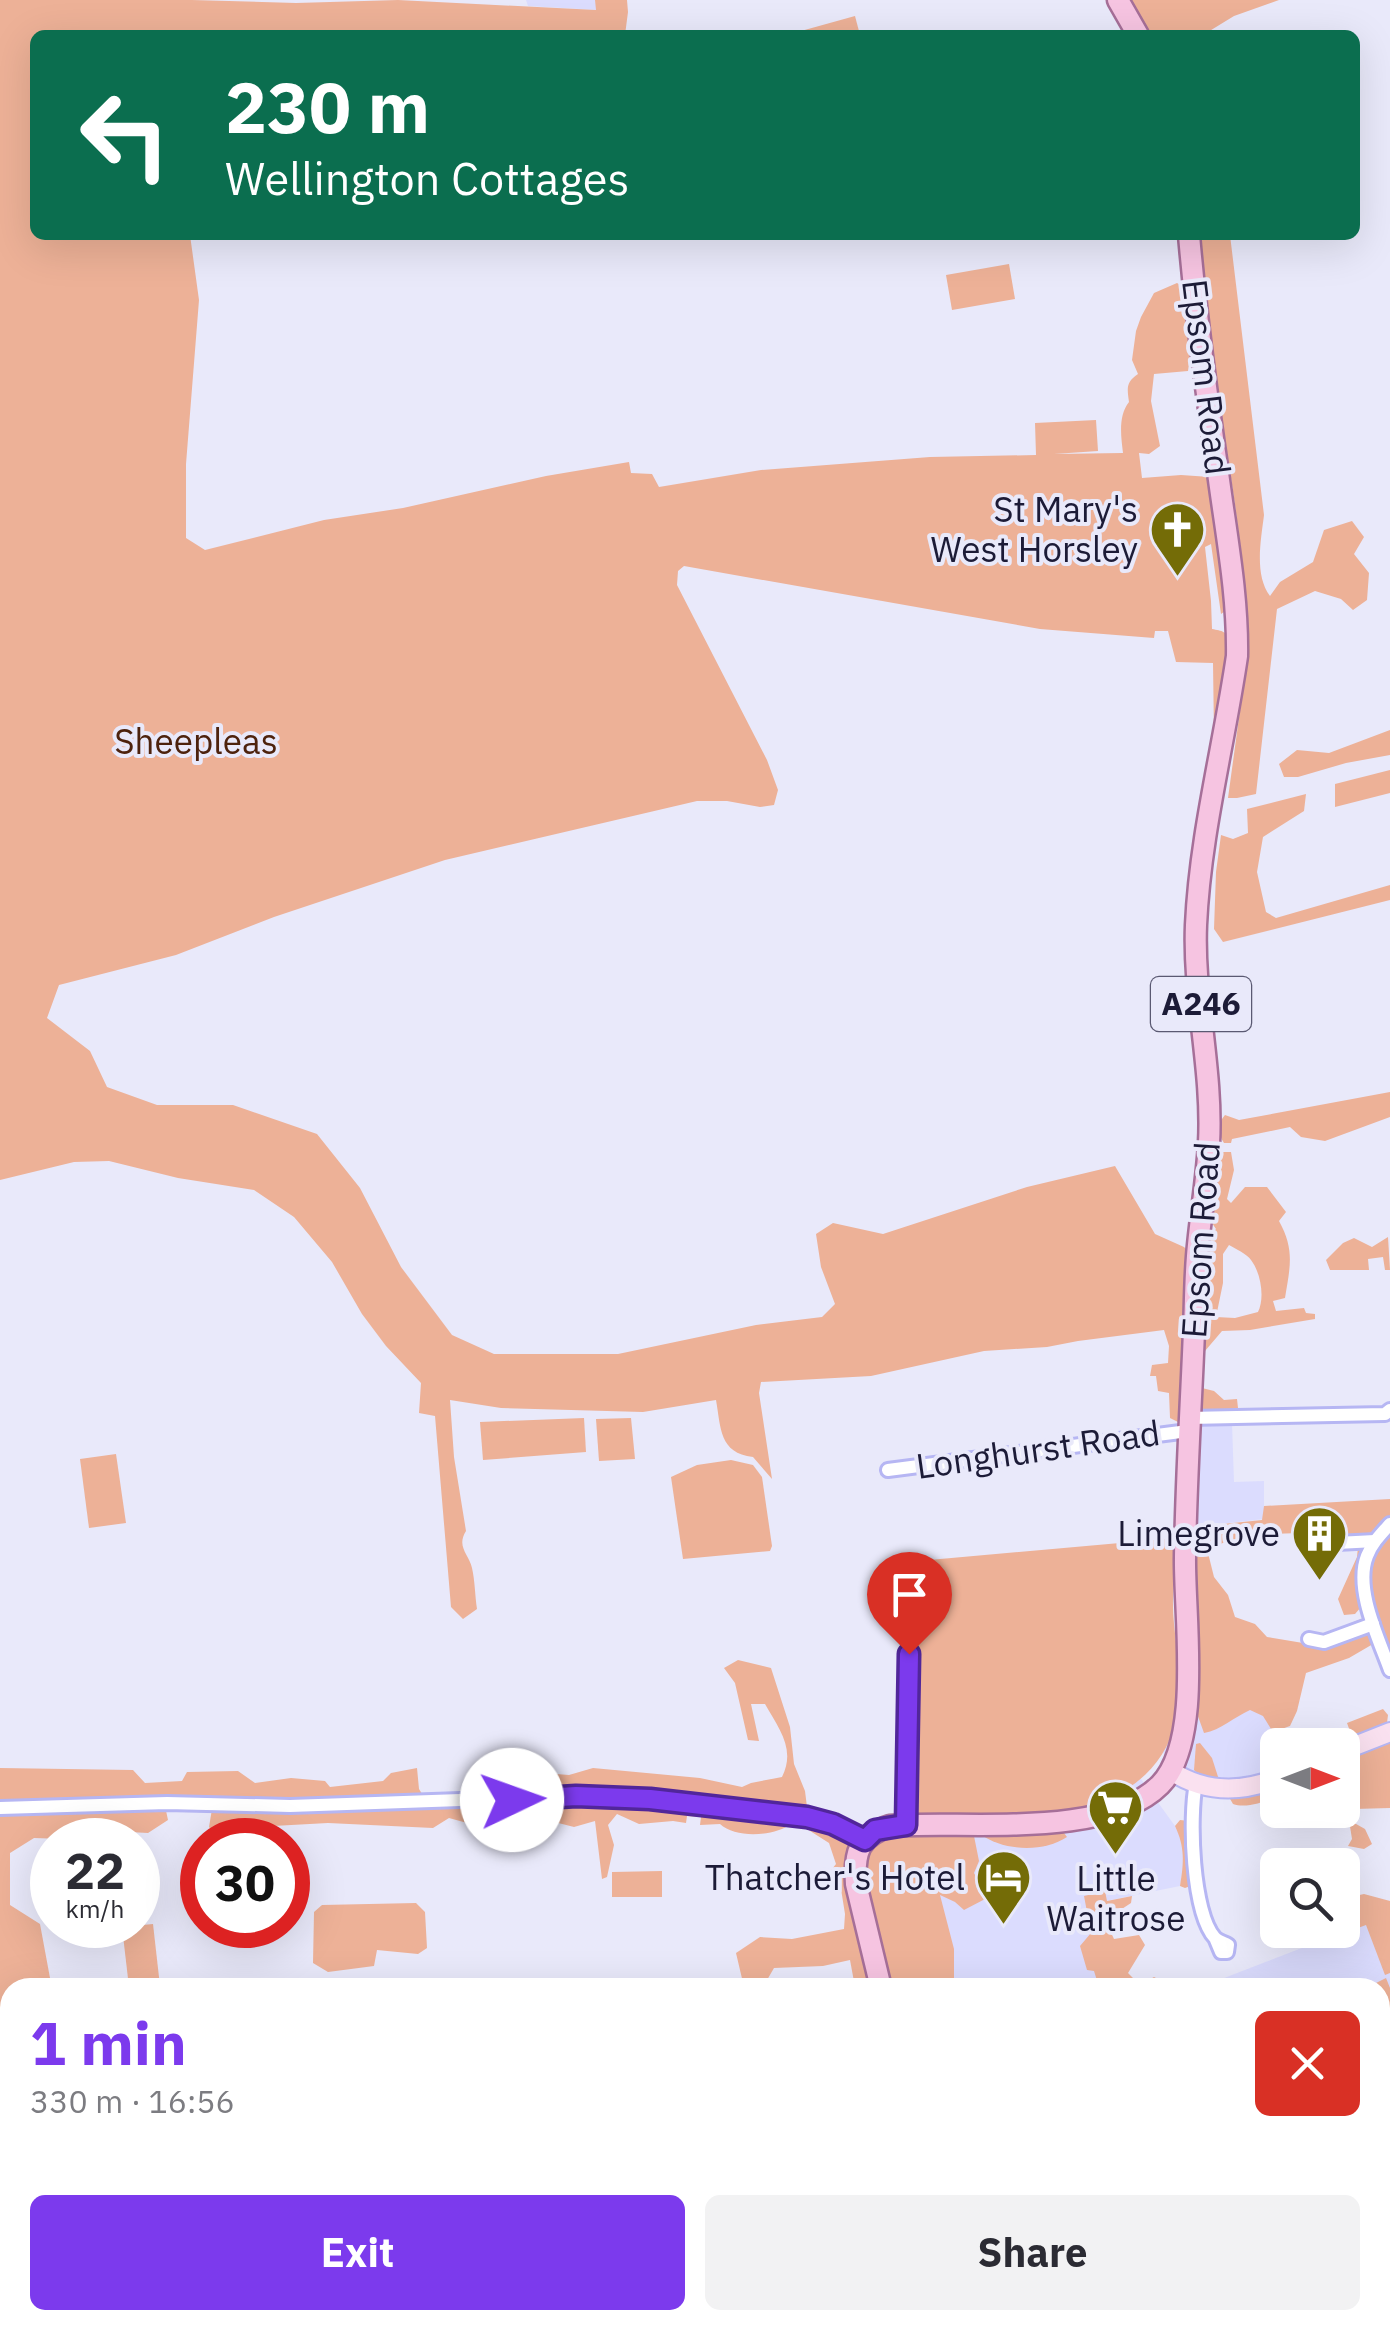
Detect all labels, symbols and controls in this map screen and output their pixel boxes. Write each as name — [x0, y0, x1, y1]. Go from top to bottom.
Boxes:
text: 230 m — [225, 61, 430, 152]
icon: left — [60, 70, 190, 200]
text: Wellington Cottages — [225, 149, 629, 207]
street label: Epsom Road — [1172, 276, 1242, 477]
place label: St Mary's West Horsley — [931, 486, 1138, 572]
church icon: St Mary's West Horsley — [1147, 500, 1207, 579]
park label: Sheepleas — [114, 718, 278, 764]
road number: A246 — [1151, 977, 1251, 1031]
street label: Epsom Road — [1170, 1140, 1230, 1340]
street label: Longhurst Road — [913, 1409, 1163, 1489]
building icon: Limegrove — [1289, 1504, 1349, 1583]
place label: Limegrove — [1117, 1510, 1280, 1556]
pin — [867, 1552, 952, 1655]
icon: arrive — [882, 1567, 937, 1622]
north arrow — [1260, 1728, 1360, 1828]
map controls — [1260, 1728, 1360, 1948]
position arrow — [460, 1748, 564, 1852]
supermarket icon: Little Waitrose — [1086, 1778, 1146, 1857]
speed limit sign: 30 — [180, 1818, 310, 1948]
text: 22 — [65, 1838, 125, 1903]
hotel icon: Thatcher's Hotel — [974, 1848, 1034, 1927]
button: search — [1260, 1848, 1360, 1948]
place label: Thatcher's Hotel — [705, 1854, 965, 1900]
place label: Little Waitrose — [1046, 1855, 1186, 1941]
text: km/h — [66, 1892, 124, 1925]
text: 1 min — [30, 2003, 187, 2082]
button: close — [1255, 2011, 1360, 2116]
text: 330 m · 16:56 — [30, 2080, 235, 2122]
button: Exit — [30, 2195, 685, 2310]
button: Share — [705, 2195, 1360, 2310]

